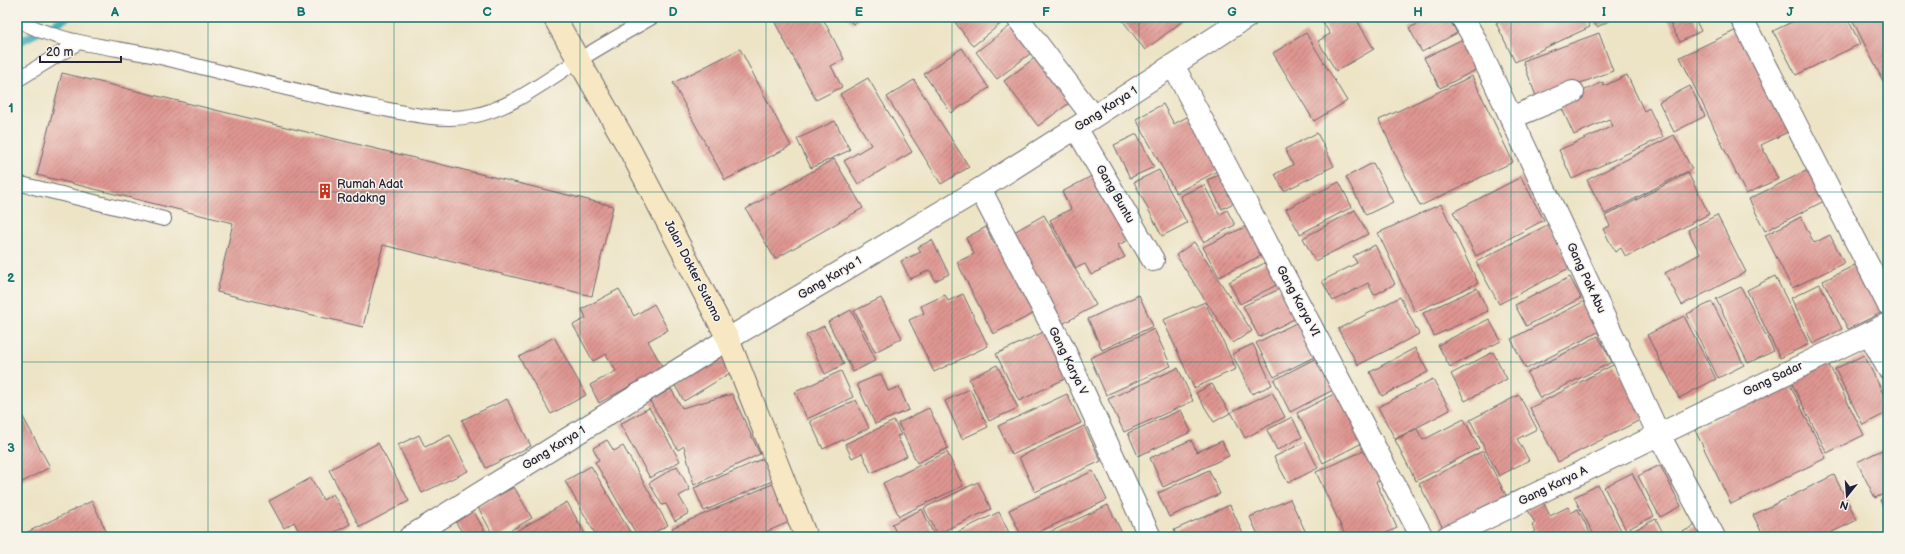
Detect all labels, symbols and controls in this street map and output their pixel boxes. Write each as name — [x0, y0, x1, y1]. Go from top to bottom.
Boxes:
text: A — [110, 4, 119, 20]
text: B — [296, 4, 306, 20]
text: C — [482, 4, 492, 20]
text: D — [668, 4, 678, 20]
text: E — [855, 4, 864, 20]
text: F — [1042, 4, 1050, 20]
text: G — [1227, 4, 1237, 20]
text: H — [1413, 4, 1423, 20]
text: I — [1602, 4, 1606, 20]
text: J — [1786, 4, 1794, 20]
scale bar — [40, 38, 121, 64]
text: 20 m — [46, 45, 73, 60]
street label: Gang Karya 1 — [1072, 83, 1140, 135]
text: 1 — [8, 100, 14, 116]
street label: Gang Buntu — [1092, 162, 1138, 226]
place label: Rumah Adat Radakng — [337, 177, 404, 206]
building icon: Rumah Adat Radakng — [316, 182, 334, 200]
street label: Jalan Dokter Sutomo — [661, 217, 725, 325]
street label: Gang Pak Abu — [1563, 240, 1609, 316]
street label: Gang Karya 1 — [795, 253, 865, 303]
street label: Gang Karya VI — [1273, 263, 1323, 339]
text: 2 — [7, 270, 15, 286]
street label: Gang Karya V — [1045, 324, 1091, 398]
street label: Gang Sadar — [1741, 358, 1806, 400]
street label: Gang Karya 1 — [520, 423, 588, 473]
text: 3 — [7, 440, 15, 456]
street label: Gang Karya A — [1516, 463, 1590, 509]
north arrow — [1827, 476, 1867, 516]
text: N — [1838, 498, 1850, 513]

